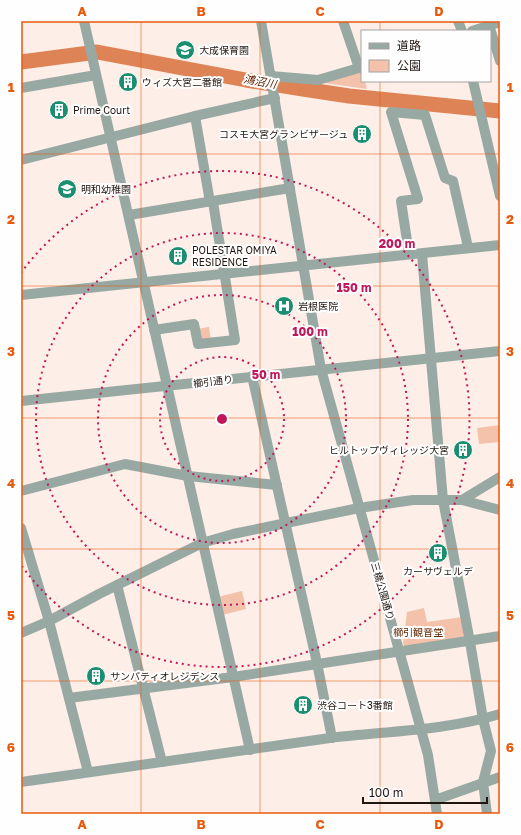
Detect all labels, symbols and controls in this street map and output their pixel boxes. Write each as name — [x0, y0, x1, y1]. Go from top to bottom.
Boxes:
text: A — [77, 3, 87, 19]
text: B — [196, 3, 206, 19]
text: C — [315, 3, 325, 19]
text: D — [434, 3, 444, 19]
legend — [361, 30, 491, 82]
text: 道路 — [397, 38, 421, 53]
school or university icon: 大成保育園 — [174, 39, 196, 61]
place label: 大成保育園 — [199, 44, 249, 56]
text: 公園 — [397, 58, 421, 73]
building icon: ウィズ大宮二番館 — [117, 71, 139, 93]
water label: 鴻沼川 — [243, 72, 278, 90]
place label: ウィズ大宮二番館 — [142, 76, 222, 88]
text: 1 — [8, 79, 15, 95]
text: 1 — [507, 79, 514, 95]
building icon: Prime Court — [48, 99, 70, 121]
place label: Prime Court — [73, 104, 130, 116]
building icon: コスモ大宮グランビザージュ — [351, 123, 373, 145]
place label: コスモ大宮グランビザージュ — [219, 128, 348, 140]
school or university icon: 明和幼稚園 — [56, 178, 78, 200]
place label: 明和幼稚園 — [81, 183, 131, 195]
text: 2 — [7, 211, 15, 227]
text: 2 — [506, 211, 514, 227]
text: 200 m — [379, 236, 415, 251]
place label: POLESTAR OMIYA RESIDENCE — [192, 244, 277, 268]
building icon: POLESTAR OMIYA RESIDENCE — [167, 245, 189, 267]
text: 150 m — [337, 280, 371, 295]
hospital icon: 岩根医院 — [273, 295, 295, 317]
place label: 岩根医院 — [298, 300, 338, 312]
text: 100 m — [292, 324, 328, 339]
text: 3 — [7, 343, 15, 359]
text: 3 — [506, 343, 514, 359]
text: 50 m — [252, 367, 280, 382]
street label: 櫛引通り — [192, 373, 234, 389]
centre of rings — [215, 412, 229, 426]
building icon: ヒルトップヴィレッジ大宮 — [452, 439, 474, 461]
place label: ヒルトップヴィレッジ大宮 — [329, 444, 449, 456]
text: 4 — [7, 475, 15, 491]
text: 4 — [506, 475, 514, 491]
building icon: カーサヴェルデ — [427, 542, 449, 564]
street label: 三橋公園通り — [369, 561, 397, 621]
place label: カーサヴェルデ — [403, 565, 473, 577]
text: 5 — [7, 607, 15, 623]
text: 5 — [506, 607, 514, 623]
park label: 櫛引観音堂 — [393, 626, 443, 638]
building icon: サンパティオレジデンス — [85, 665, 107, 687]
place label: サンパティオレジデンス — [110, 670, 219, 682]
building icon: 渋谷コート3番館 — [292, 694, 314, 716]
place label: 渋谷コート3番館 — [317, 699, 393, 711]
text: 6 — [7, 739, 15, 755]
text: 6 — [506, 739, 514, 755]
scale bar — [363, 779, 487, 805]
text: 100 m — [369, 785, 403, 800]
text: A — [77, 816, 87, 832]
text: B — [196, 816, 206, 832]
text: C — [315, 816, 325, 832]
text: D — [434, 816, 444, 832]

